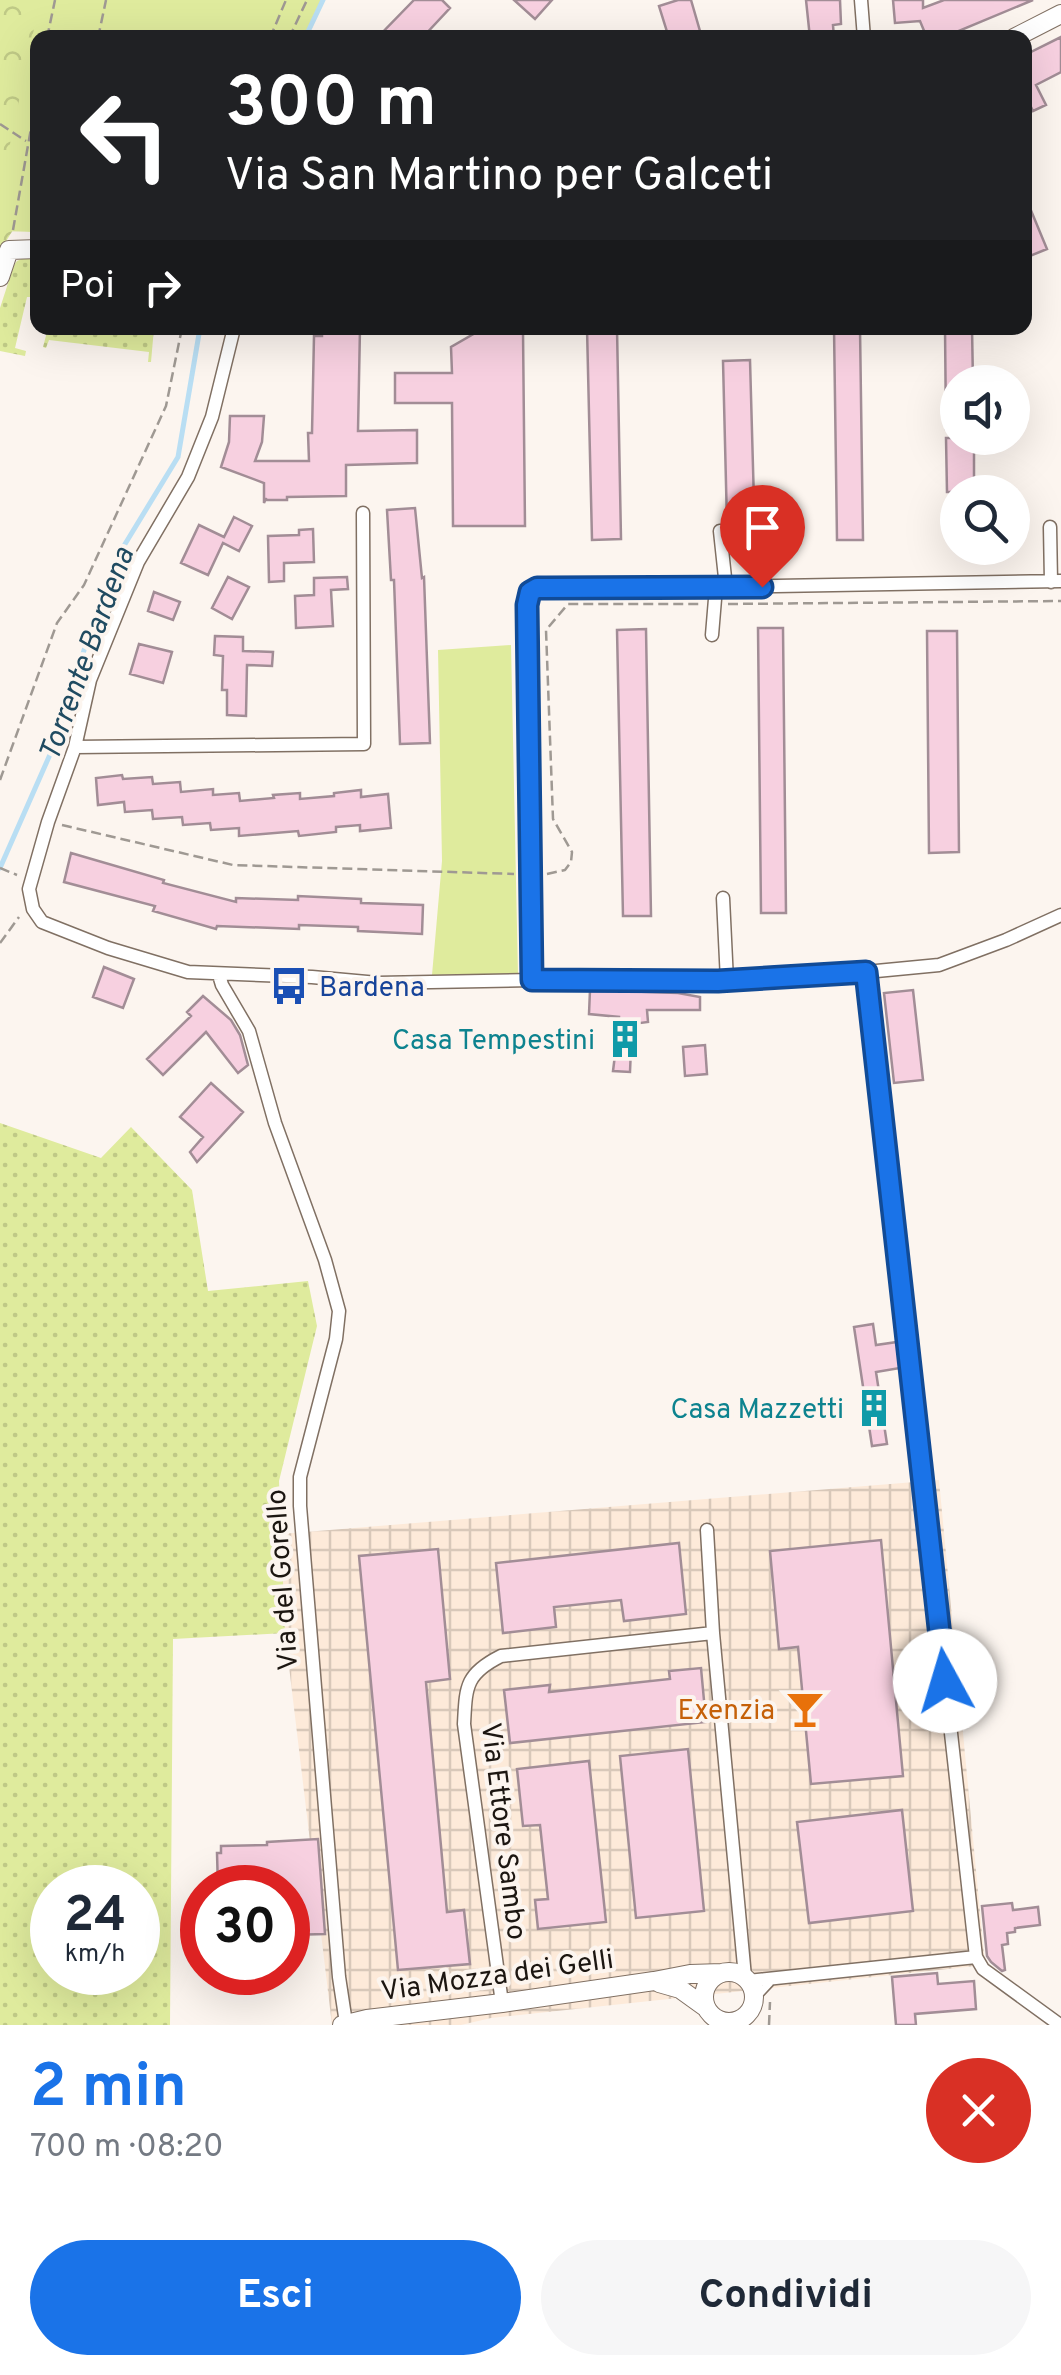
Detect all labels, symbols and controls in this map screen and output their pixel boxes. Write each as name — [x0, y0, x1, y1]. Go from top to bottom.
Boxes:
text: 300 m — [225, 62, 437, 151]
icon: left — [60, 70, 190, 200]
text: Via San Martino per Galceti — [225, 149, 773, 206]
icon: right — [135, 260, 190, 315]
text: Poi — [60, 263, 115, 312]
map controls — [940, 365, 1030, 565]
button: sound — [940, 365, 1030, 455]
button: search — [940, 475, 1030, 565]
pin — [720, 485, 805, 588]
icon: arrive — [735, 500, 790, 555]
water label: Torrente Bardena — [33, 542, 144, 767]
bus stop icon: Bardena — [268, 965, 310, 1007]
place label: Bardena — [319, 971, 425, 1007]
building icon: Casa Tempestini — [604, 1018, 646, 1060]
place label: Casa Tempestini — [392, 1024, 595, 1060]
building icon: Casa Mazzetti — [853, 1387, 895, 1429]
place label: Casa Mazzetti — [671, 1393, 844, 1429]
street label: Via del Gorello — [260, 1488, 308, 1672]
position arrow — [893, 1629, 997, 1733]
bar icon: Exenzia — [784, 1688, 826, 1730]
place label: Exenzia — [678, 1694, 775, 1730]
street label: Via Ettore Sambo — [471, 1721, 533, 1942]
speed limit sign: 30 — [180, 1865, 310, 1995]
text: 24 — [64, 1886, 126, 1949]
text: km/h — [65, 1939, 125, 1971]
street label: Via Mozza dei Gelli — [379, 1943, 616, 2011]
text: 2 min — [30, 2052, 187, 2128]
button: close — [926, 2058, 1031, 2163]
text: 700 m · 08:20 — [30, 2128, 224, 2168]
button: Esci — [30, 2240, 521, 2355]
button: Condividi — [541, 2240, 1031, 2355]

